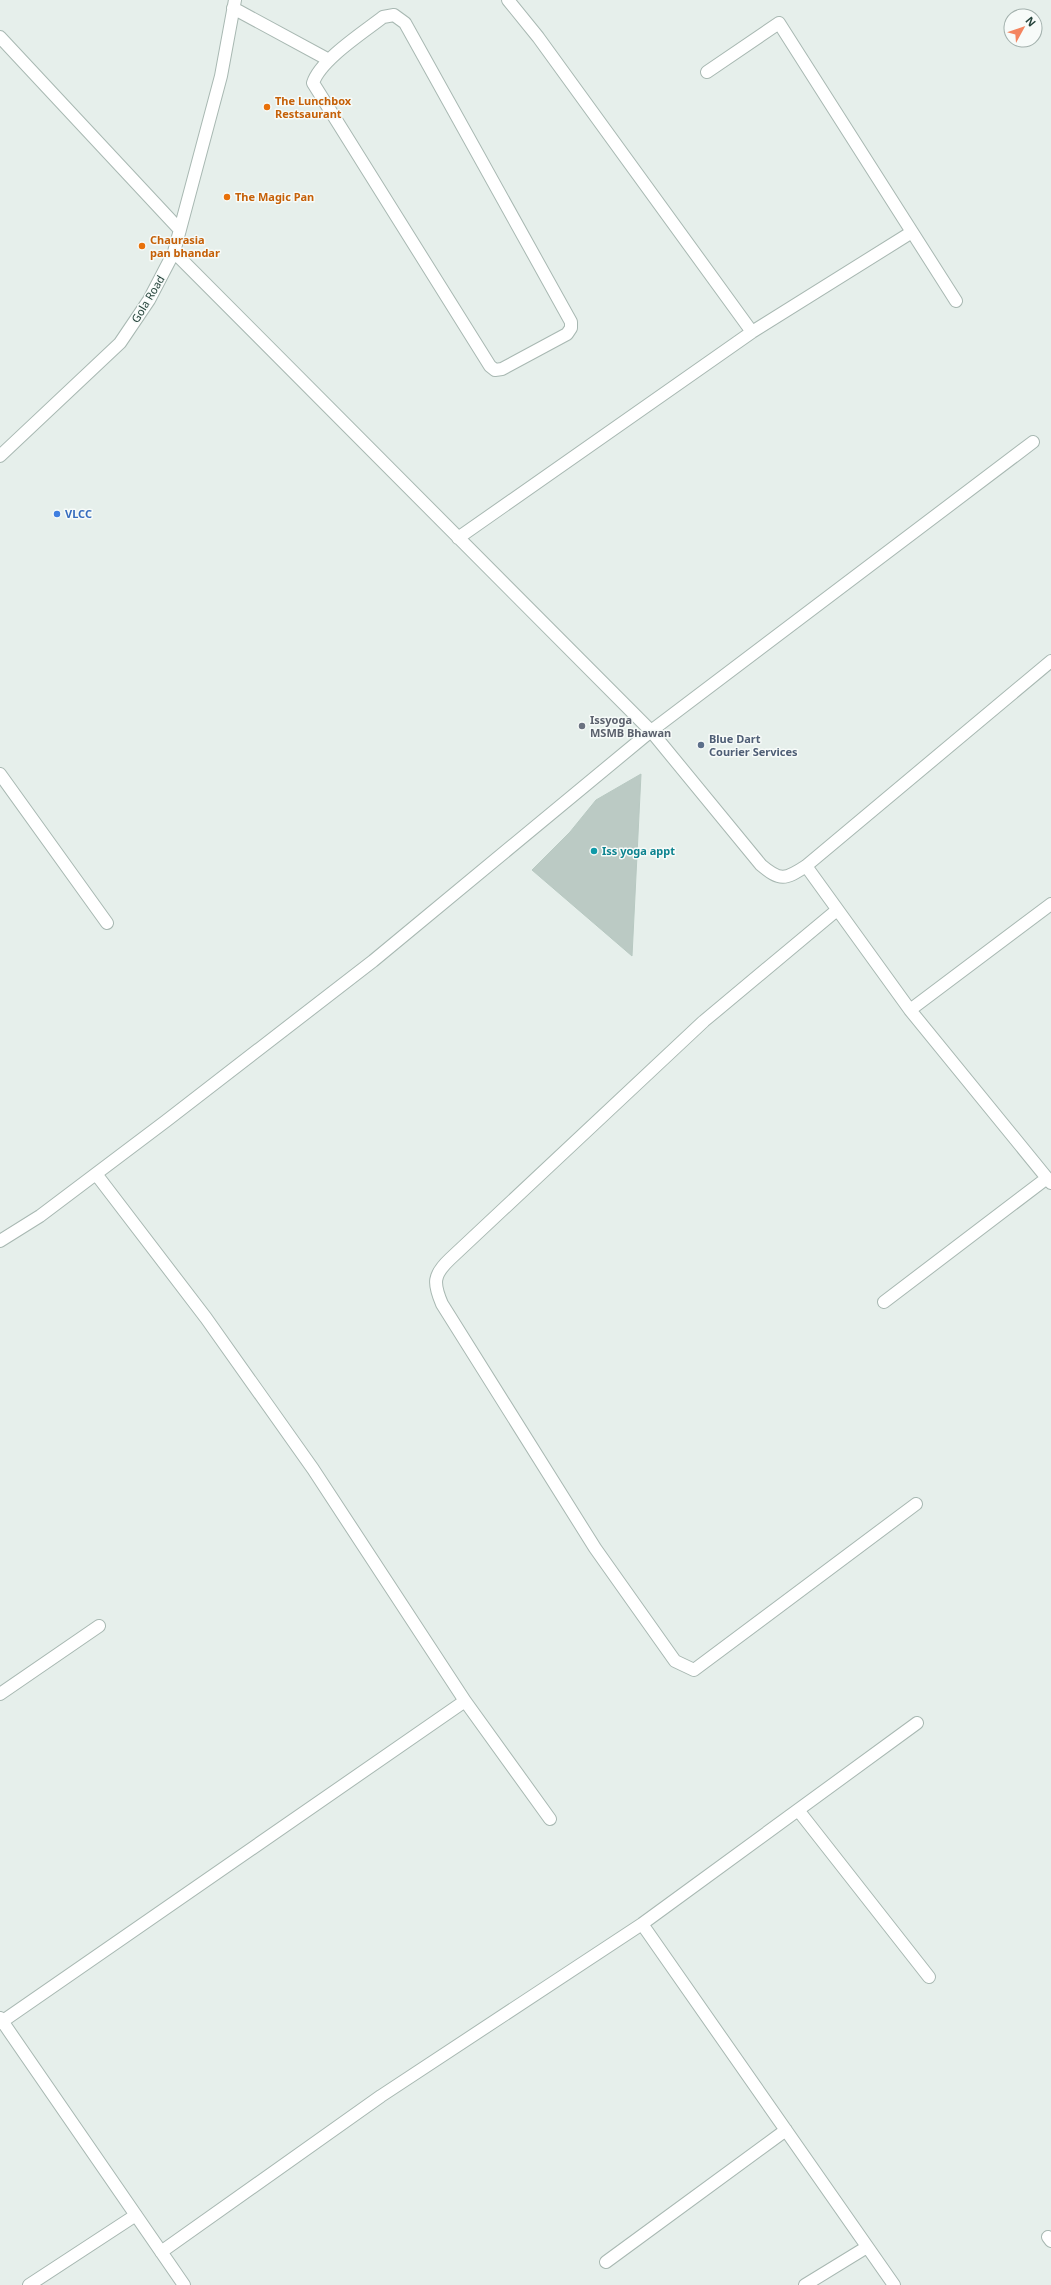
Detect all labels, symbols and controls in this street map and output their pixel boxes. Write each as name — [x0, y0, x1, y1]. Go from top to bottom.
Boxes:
north arrow — [1003, 8, 1043, 48]
text: N — [1022, 13, 1040, 30]
place label: The Lunchbox Restsaurant — [275, 93, 352, 121]
marker: The Lunchbox Restsaurant — [262, 102, 272, 112]
place label: The Magic Pan — [235, 189, 314, 204]
marker: The Magic Pan — [222, 192, 232, 202]
place label: Chaurasia pan bhandar — [150, 232, 220, 260]
marker: Chaurasia pan bhandar — [137, 241, 147, 251]
street label: Gola Road — [128, 272, 168, 325]
place label: VLCC — [65, 506, 92, 521]
marker: VLCC — [52, 509, 62, 519]
place label: Issyoga MSMB Bhawan — [590, 712, 671, 740]
marker: Issyoga MSMB Bhawan — [577, 721, 587, 731]
place label: Blue Dart Courier Services — [709, 731, 798, 759]
marker: Blue Dart Courier Services — [696, 740, 706, 750]
place label: Iss yoga appt — [602, 843, 675, 858]
marker: Iss yoga appt — [589, 846, 599, 856]

